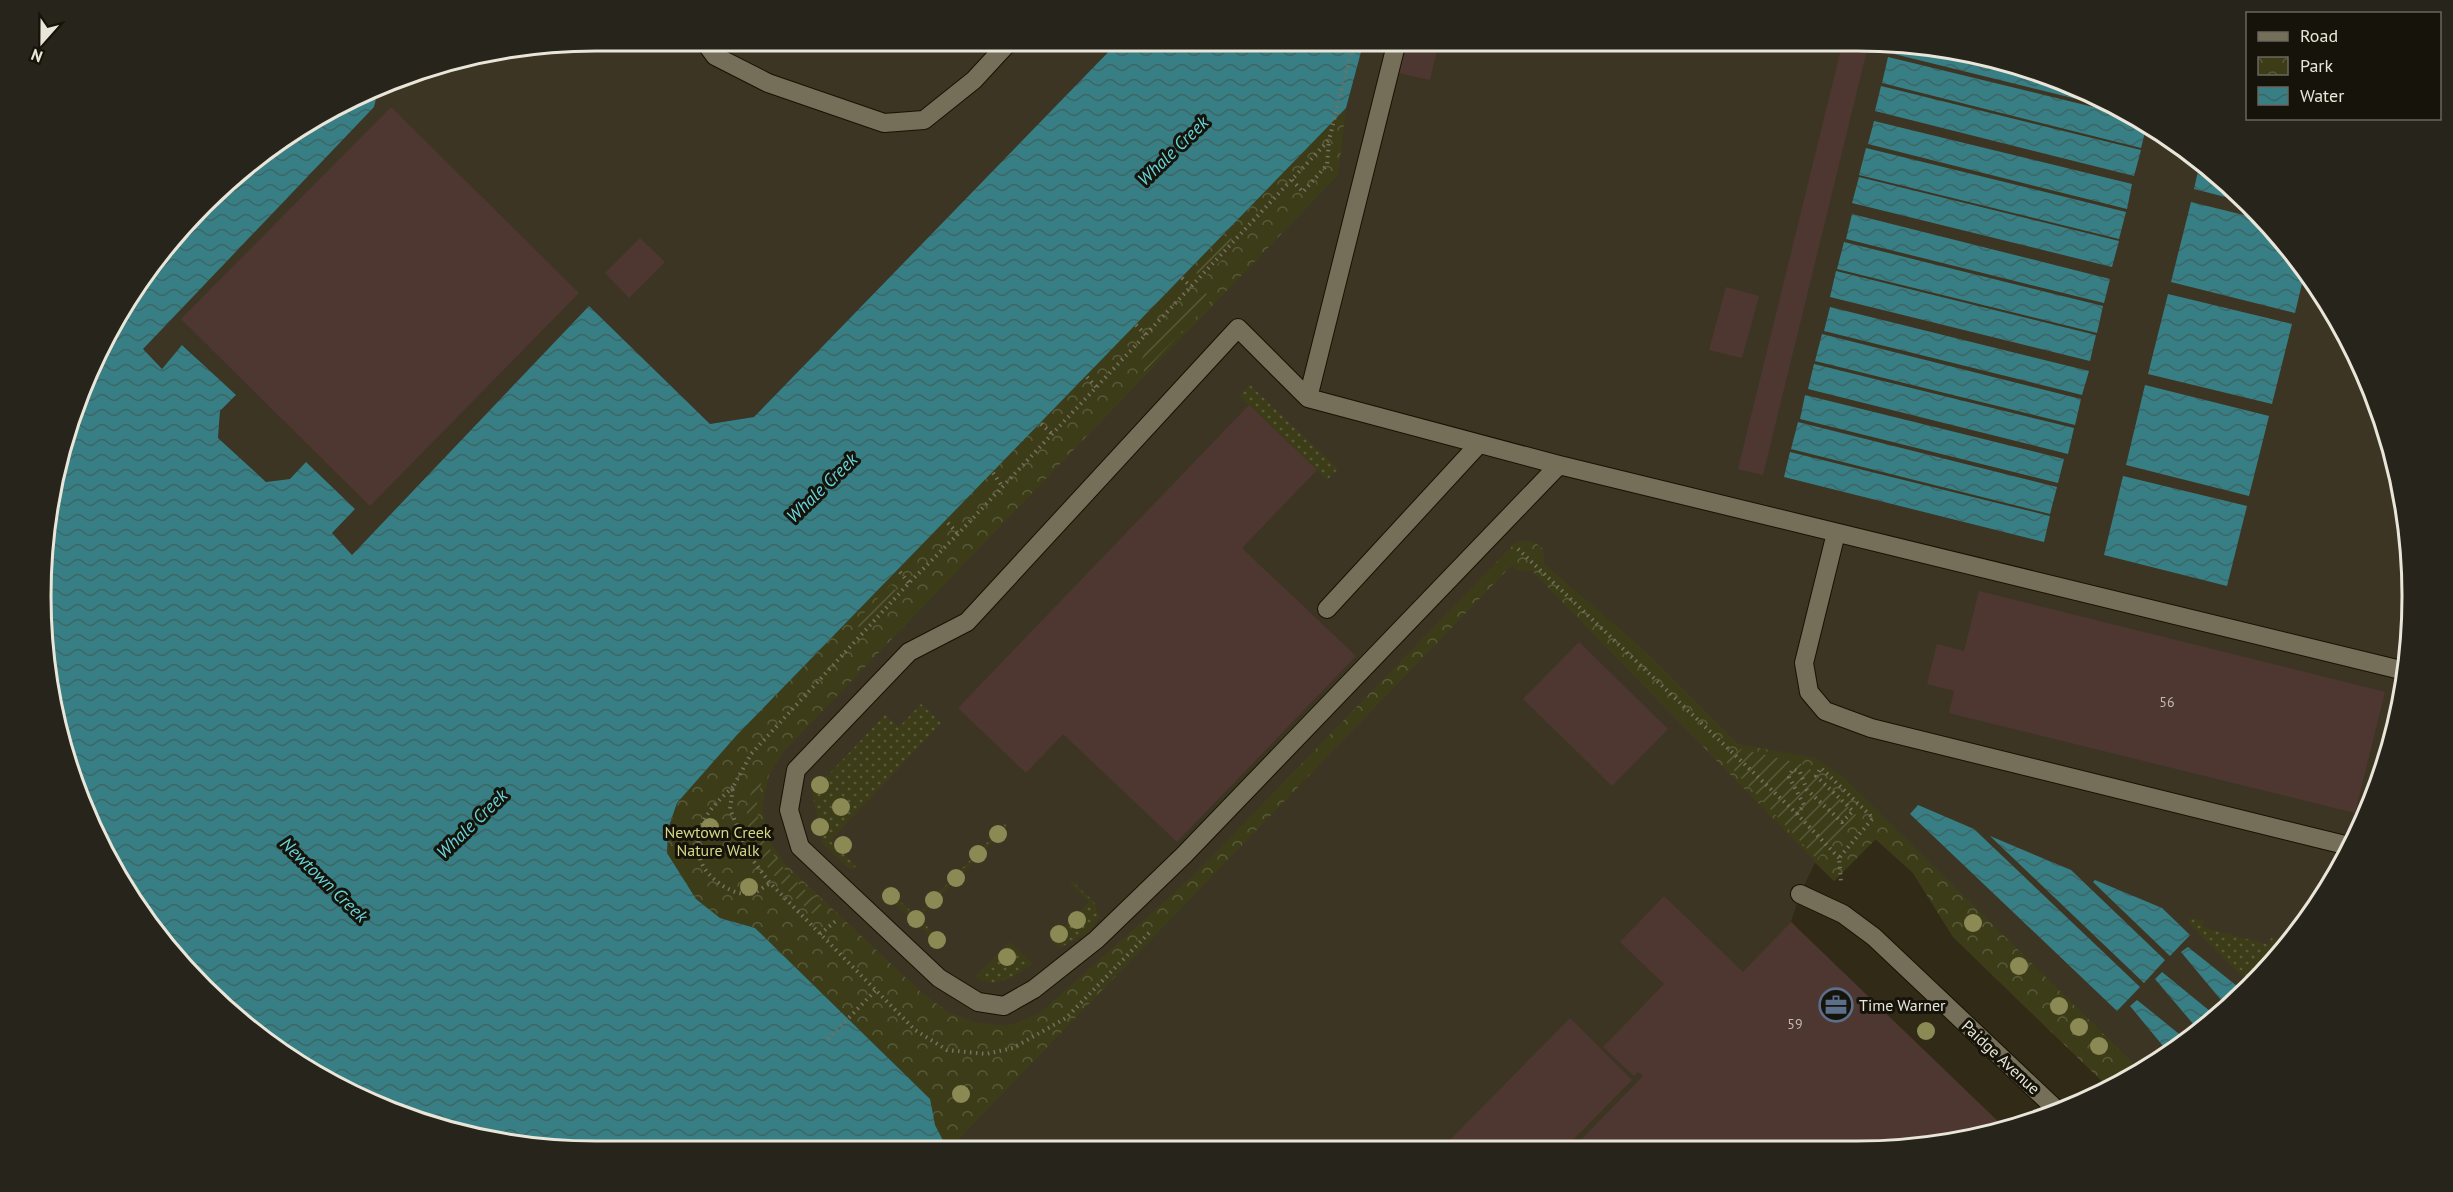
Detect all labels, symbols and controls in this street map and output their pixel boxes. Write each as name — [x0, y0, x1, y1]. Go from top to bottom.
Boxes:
north arrow — [12, 12, 72, 72]
legend — [2246, 12, 2441, 120]
text: Road — [2300, 24, 2338, 47]
text: N — [28, 45, 45, 67]
text: Park — [2300, 54, 2333, 77]
text: Water — [2300, 84, 2344, 107]
water label: Whale Creek — [1132, 110, 1214, 190]
water label: Whale Creek — [781, 447, 863, 527]
house number: 56 — [2159, 693, 2175, 711]
water label: Whale Creek — [431, 783, 513, 863]
park label: Newtown Creek Nature Walk — [665, 822, 772, 860]
water label: Newtown Creek — [276, 832, 374, 928]
office icon: Time Warner — [1818, 987, 1854, 1023]
place label: Time Warner — [1859, 995, 1946, 1015]
house number: 59 — [1787, 1015, 1803, 1033]
street label: Paidge Avenue — [1958, 1016, 2044, 1098]

